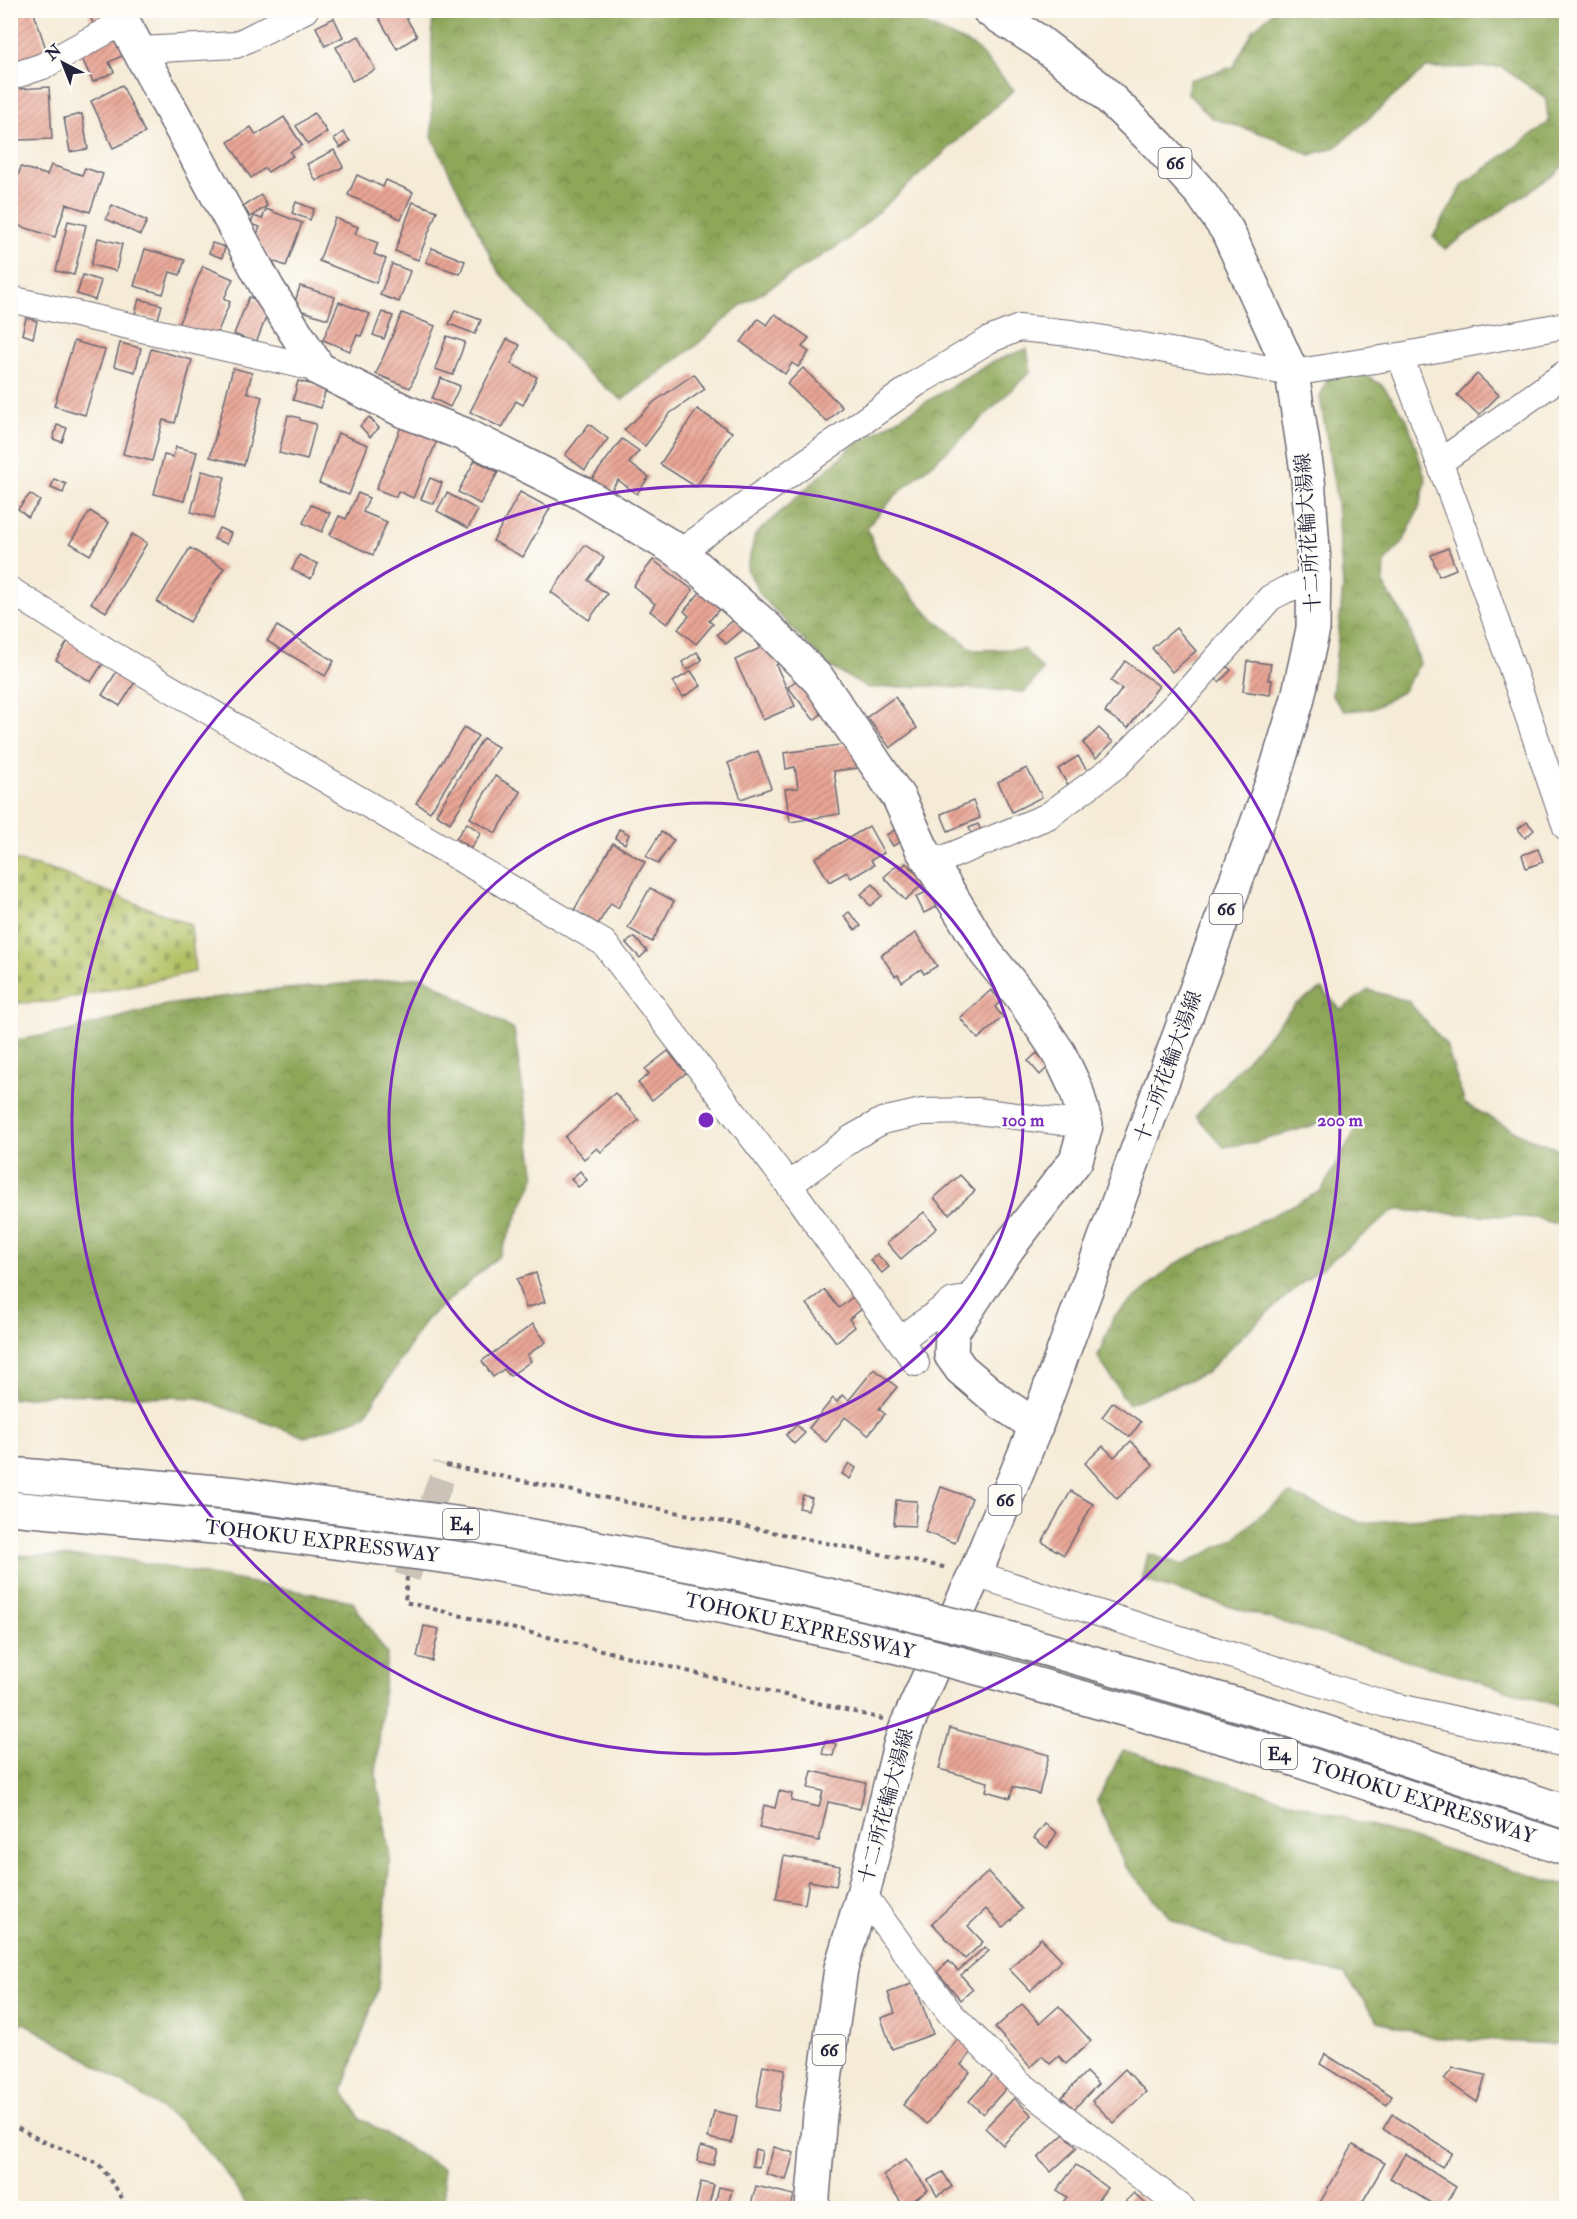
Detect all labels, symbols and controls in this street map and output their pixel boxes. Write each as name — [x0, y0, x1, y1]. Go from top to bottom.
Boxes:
north arrow — [33, 33, 93, 93]
text: N — [41, 40, 66, 65]
road number: 66 — [1158, 148, 1192, 178]
street label: 十二所花輪大湯線 — [1290, 452, 1326, 614]
road number: 66 — [1210, 894, 1242, 924]
street label: 十二所花輪大湯線 — [1129, 988, 1207, 1146]
text: 100 m — [1002, 1109, 1045, 1132]
text: 200 m — [1317, 1109, 1364, 1132]
centre of rings — [696, 1110, 716, 1130]
road number: 66 — [988, 1485, 1022, 1515]
road number: E4 — [443, 1509, 479, 1539]
street label: TOHOKU EXPRESSWAY — [204, 1514, 442, 1568]
street label: TOHOKU EXPRESSWAY — [682, 1587, 919, 1665]
street label: 十二所花輪大湯線 — [853, 1725, 919, 1887]
road number: E4 — [1261, 1739, 1297, 1769]
street label: TOHOKU EXPRESSWAY — [1307, 1753, 1540, 1850]
road number: 66 — [812, 2035, 846, 2065]

